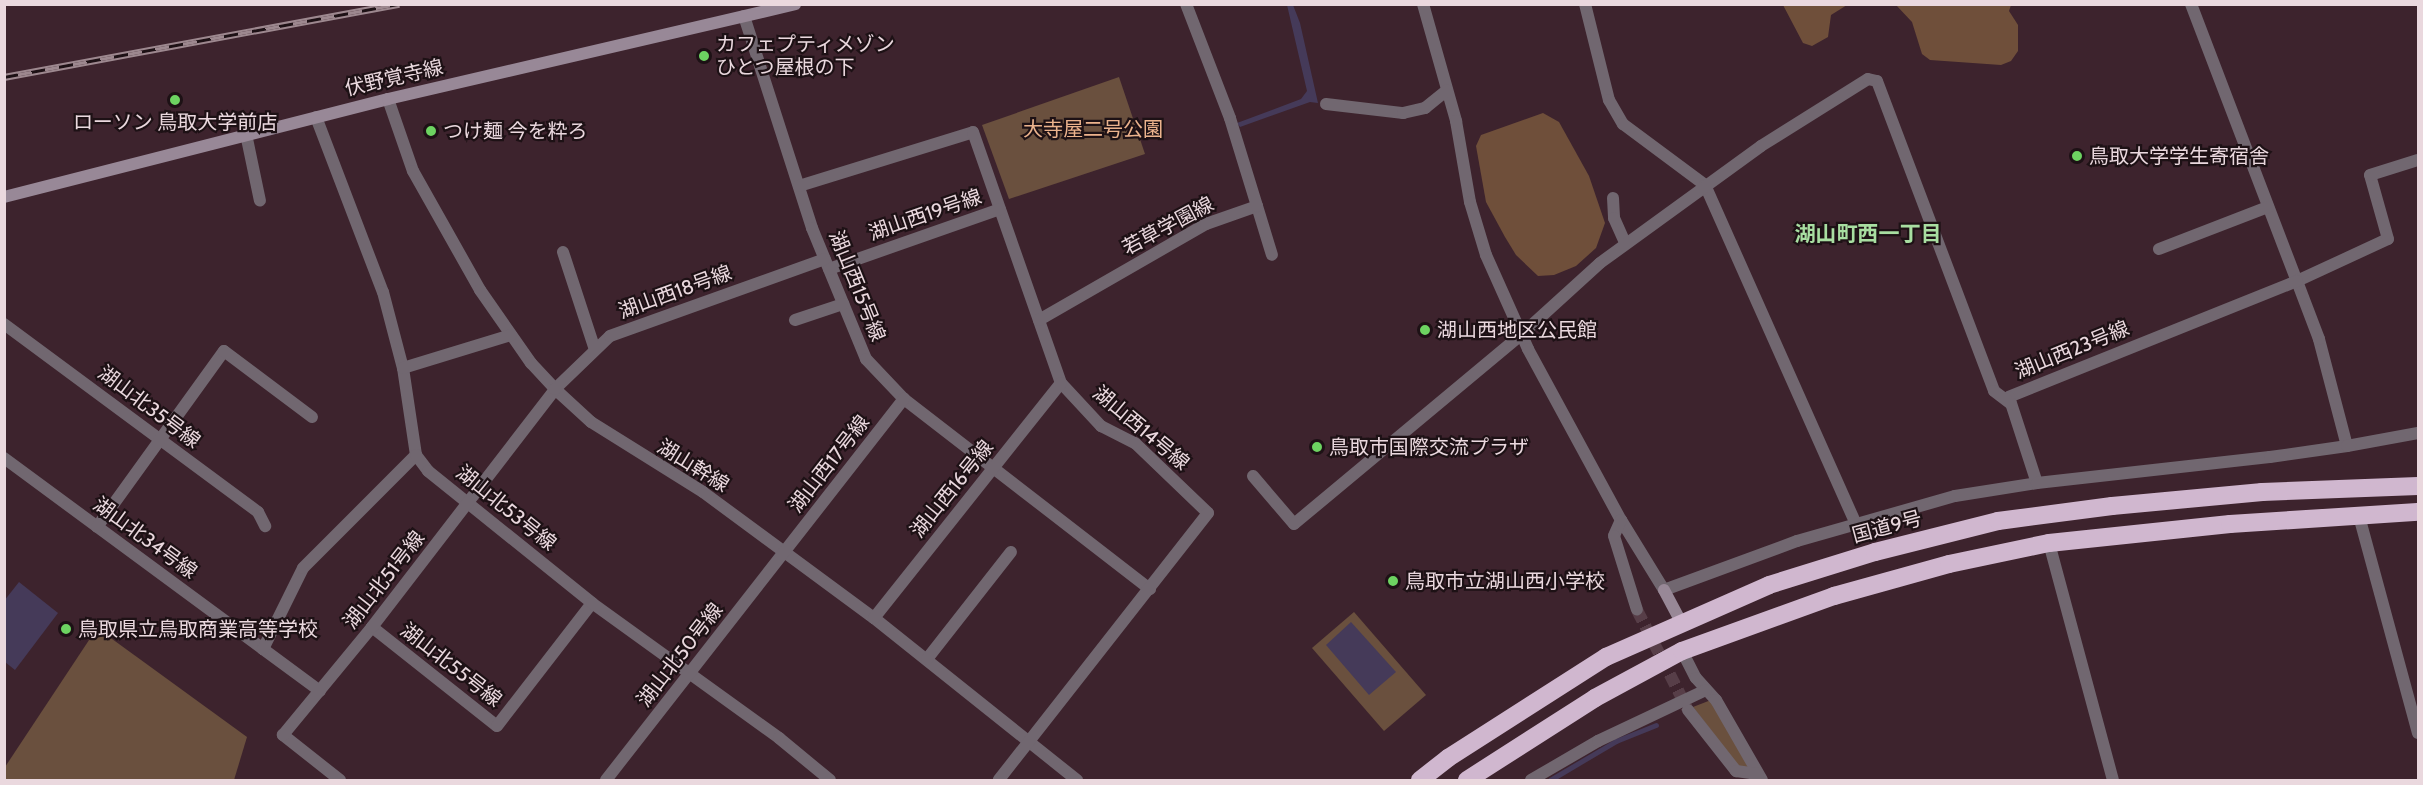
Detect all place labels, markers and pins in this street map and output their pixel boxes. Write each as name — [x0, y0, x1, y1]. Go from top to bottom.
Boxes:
place label: カフェプティメゾン ひとつ屋根の下 — [716, 33, 896, 80]
marker: カフェプティメゾン ひとつ屋根の下 — [697, 49, 711, 63]
marker: ローソン 鳥取大学前店 — [168, 93, 182, 107]
place label: ローソン 鳥取大学前店 — [73, 110, 277, 134]
place label: つけ麺 今を粋ろ — [443, 119, 587, 143]
marker: つけ麺 今を粋ろ — [424, 124, 438, 138]
place label: 鳥取大学学生寄宿舎 — [2089, 144, 2269, 168]
marker: 鳥取大学学生寄宿舎 — [2070, 149, 2084, 163]
place label: 湖山西地区公民館 — [1437, 318, 1597, 342]
marker: 湖山西地区公民館 — [1418, 323, 1432, 337]
place label: 鳥取市国際交流プラザ — [1329, 435, 1529, 459]
marker: 鳥取市国際交流プラザ — [1310, 440, 1324, 454]
place label: 鳥取市立湖山西小学校 — [1405, 569, 1605, 593]
marker: 鳥取市立湖山西小学校 — [1386, 574, 1400, 588]
place label: 鳥取県立鳥取商業高等学校 — [78, 617, 318, 641]
marker: 鳥取県立鳥取商業高等学校 — [59, 622, 73, 636]

